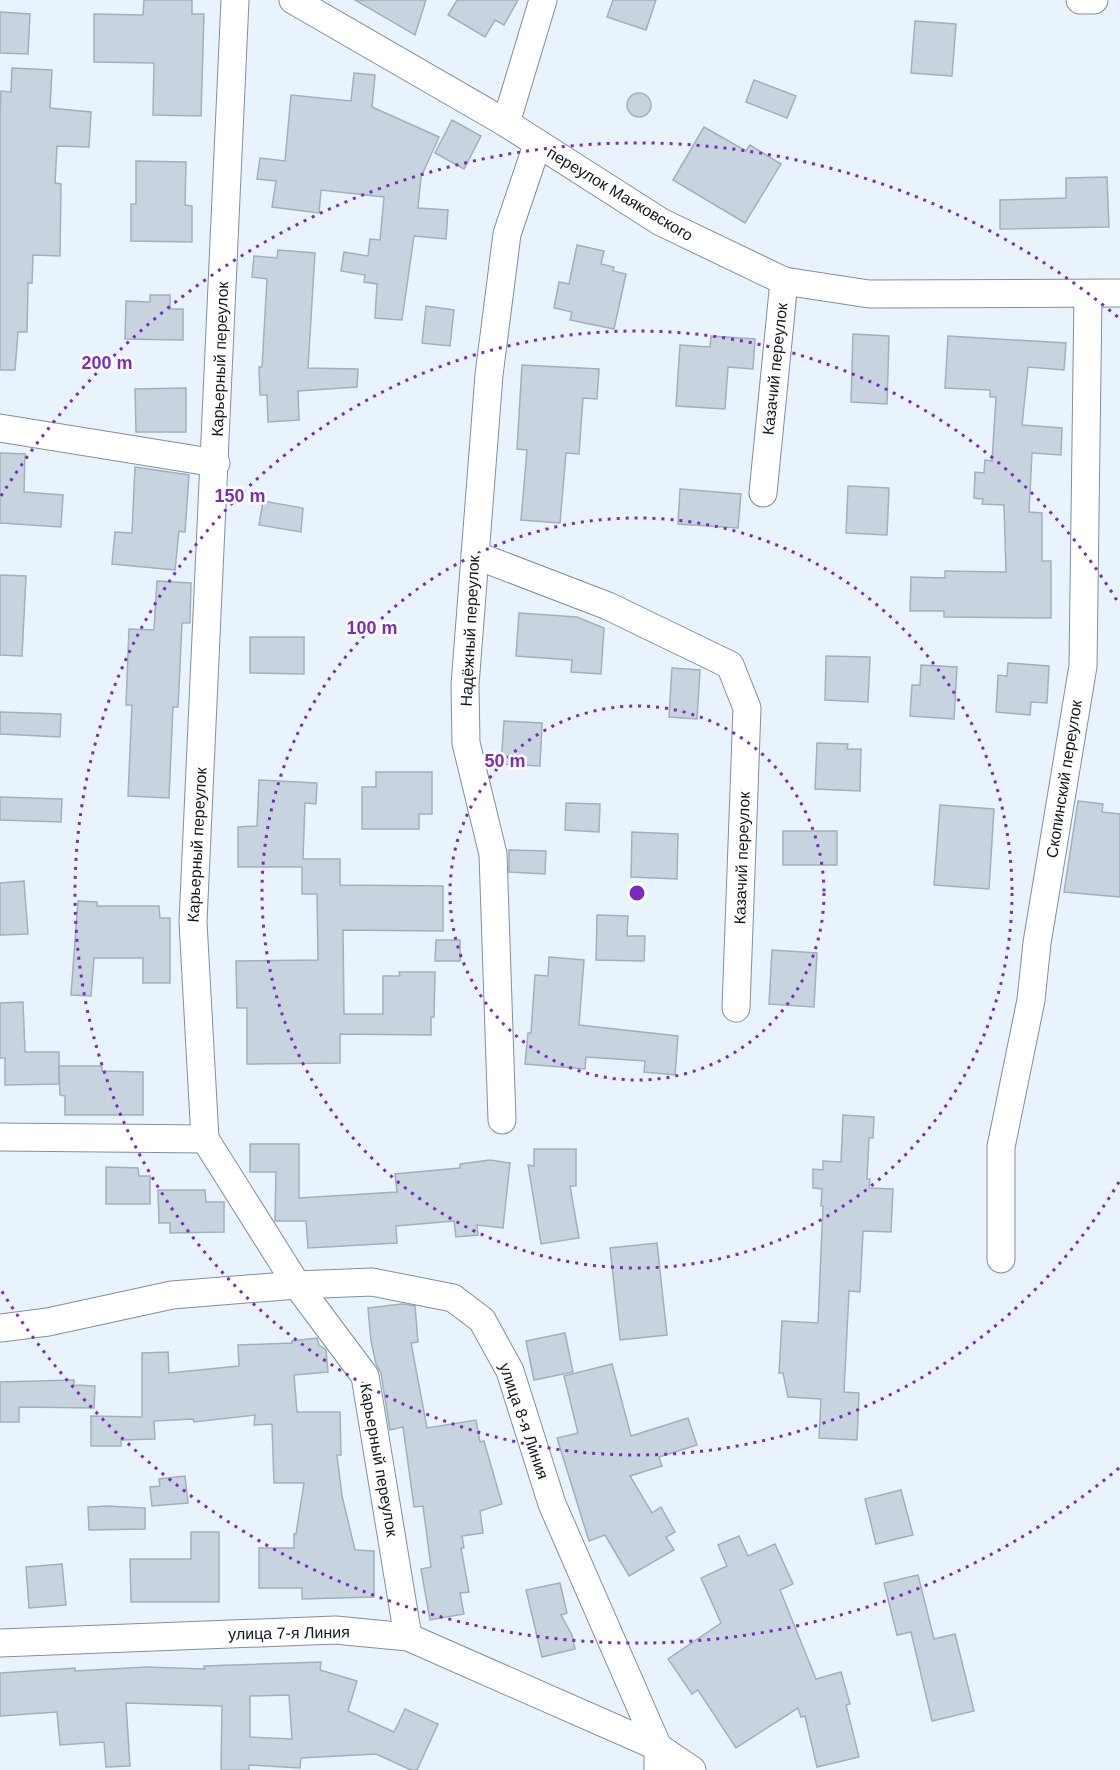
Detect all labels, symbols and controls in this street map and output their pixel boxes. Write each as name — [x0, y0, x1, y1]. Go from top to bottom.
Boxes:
street label: переулок Маяковского — [544, 144, 696, 244]
street label: Карьерный переулок — [209, 280, 231, 437]
street label: Казачий переулок — [760, 301, 790, 436]
text: 200 m — [81, 353, 133, 373]
text: 150 m — [214, 486, 266, 506]
street label: Надёжный переулок — [458, 554, 483, 707]
text: 100 m — [346, 618, 398, 638]
street label: Скопинский переулок — [1043, 698, 1085, 859]
text: 50 m — [484, 751, 526, 771]
street label: Карьерный переулок — [184, 766, 210, 923]
street label: Казачий переулок — [731, 790, 753, 925]
centre of rings — [627, 883, 647, 903]
street label: улица 8-я Линия — [496, 1361, 552, 1481]
street label: Карьерный переулок — [357, 1382, 401, 1539]
street label: улица 7-я Линия — [228, 1623, 350, 1643]

